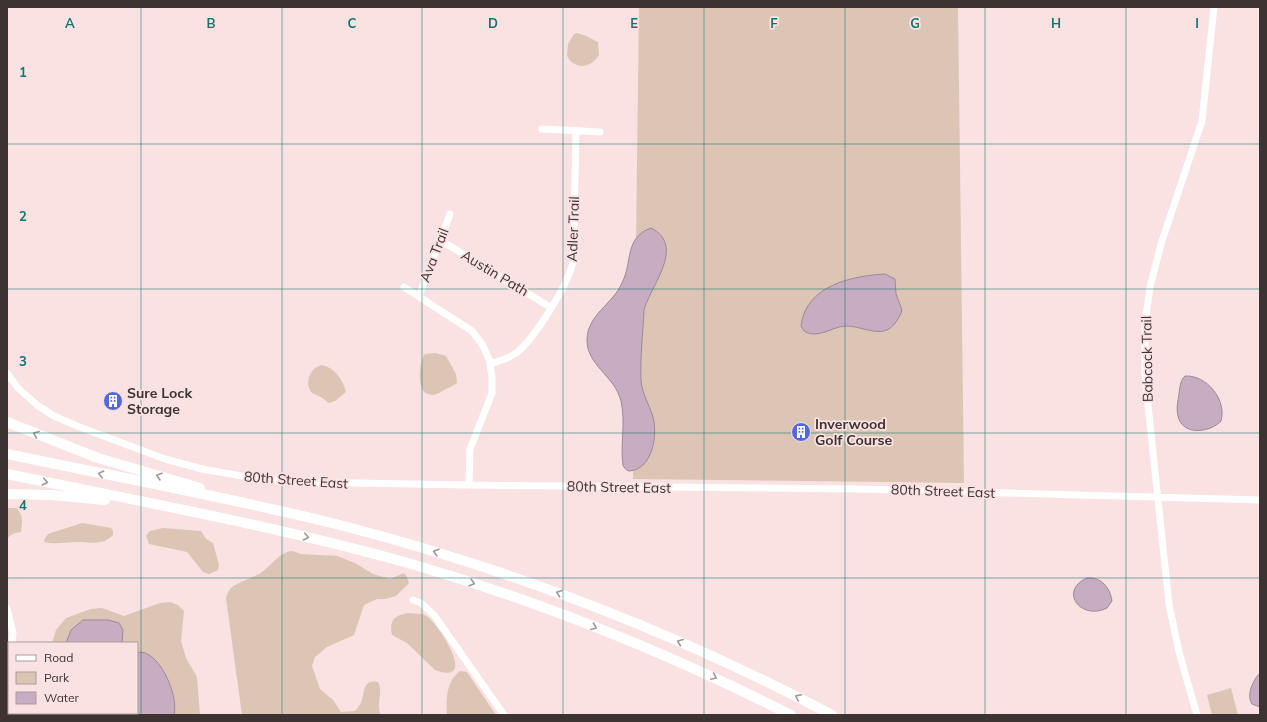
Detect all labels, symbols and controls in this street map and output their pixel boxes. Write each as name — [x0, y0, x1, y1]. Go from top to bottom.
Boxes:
text: A — [65, 15, 75, 31]
text: B — [207, 15, 216, 31]
text: C — [348, 15, 357, 31]
text: D — [488, 15, 498, 31]
text: E — [630, 15, 638, 31]
text: F — [770, 15, 778, 31]
text: G — [910, 15, 920, 31]
text: H — [1051, 15, 1061, 31]
text: I — [1195, 15, 1199, 31]
text: 1 — [19, 64, 27, 80]
street label: Adler Trail — [563, 196, 583, 262]
text: 2 — [19, 208, 27, 224]
street label: Ava Trail — [415, 225, 453, 285]
street label: Austin Path — [458, 246, 532, 300]
street label: Babcock Trail — [1137, 316, 1157, 402]
text: 3 — [19, 353, 27, 369]
place label: Sure Lock Storage — [127, 384, 192, 418]
building icon: Sure Lock Storage — [102, 390, 124, 412]
place label: Inverwood Golf Course — [815, 415, 892, 449]
building icon: Inverwood Golf Course — [790, 421, 812, 443]
one-way arrow — [32, 431, 39, 439]
street label: 80th Street East — [243, 467, 349, 493]
one-way arrow — [98, 470, 105, 479]
one-way arrow — [155, 472, 162, 481]
one-way arrow — [42, 477, 48, 485]
street label: 80th Street East — [567, 477, 671, 497]
street label: 80th Street East — [891, 480, 995, 502]
text: 4 — [19, 497, 27, 513]
one-way arrow — [303, 532, 309, 540]
one-way arrow — [433, 548, 440, 557]
one-way arrow — [468, 578, 475, 587]
one-way arrow — [556, 589, 563, 598]
one-way arrow — [591, 622, 598, 630]
one-way arrow — [677, 638, 684, 646]
legend — [8, 642, 138, 714]
text: Road — [44, 650, 73, 665]
text: Park — [44, 670, 70, 685]
one-way arrow — [709, 672, 717, 680]
text: Water — [44, 690, 80, 705]
one-way arrow — [794, 694, 802, 702]

